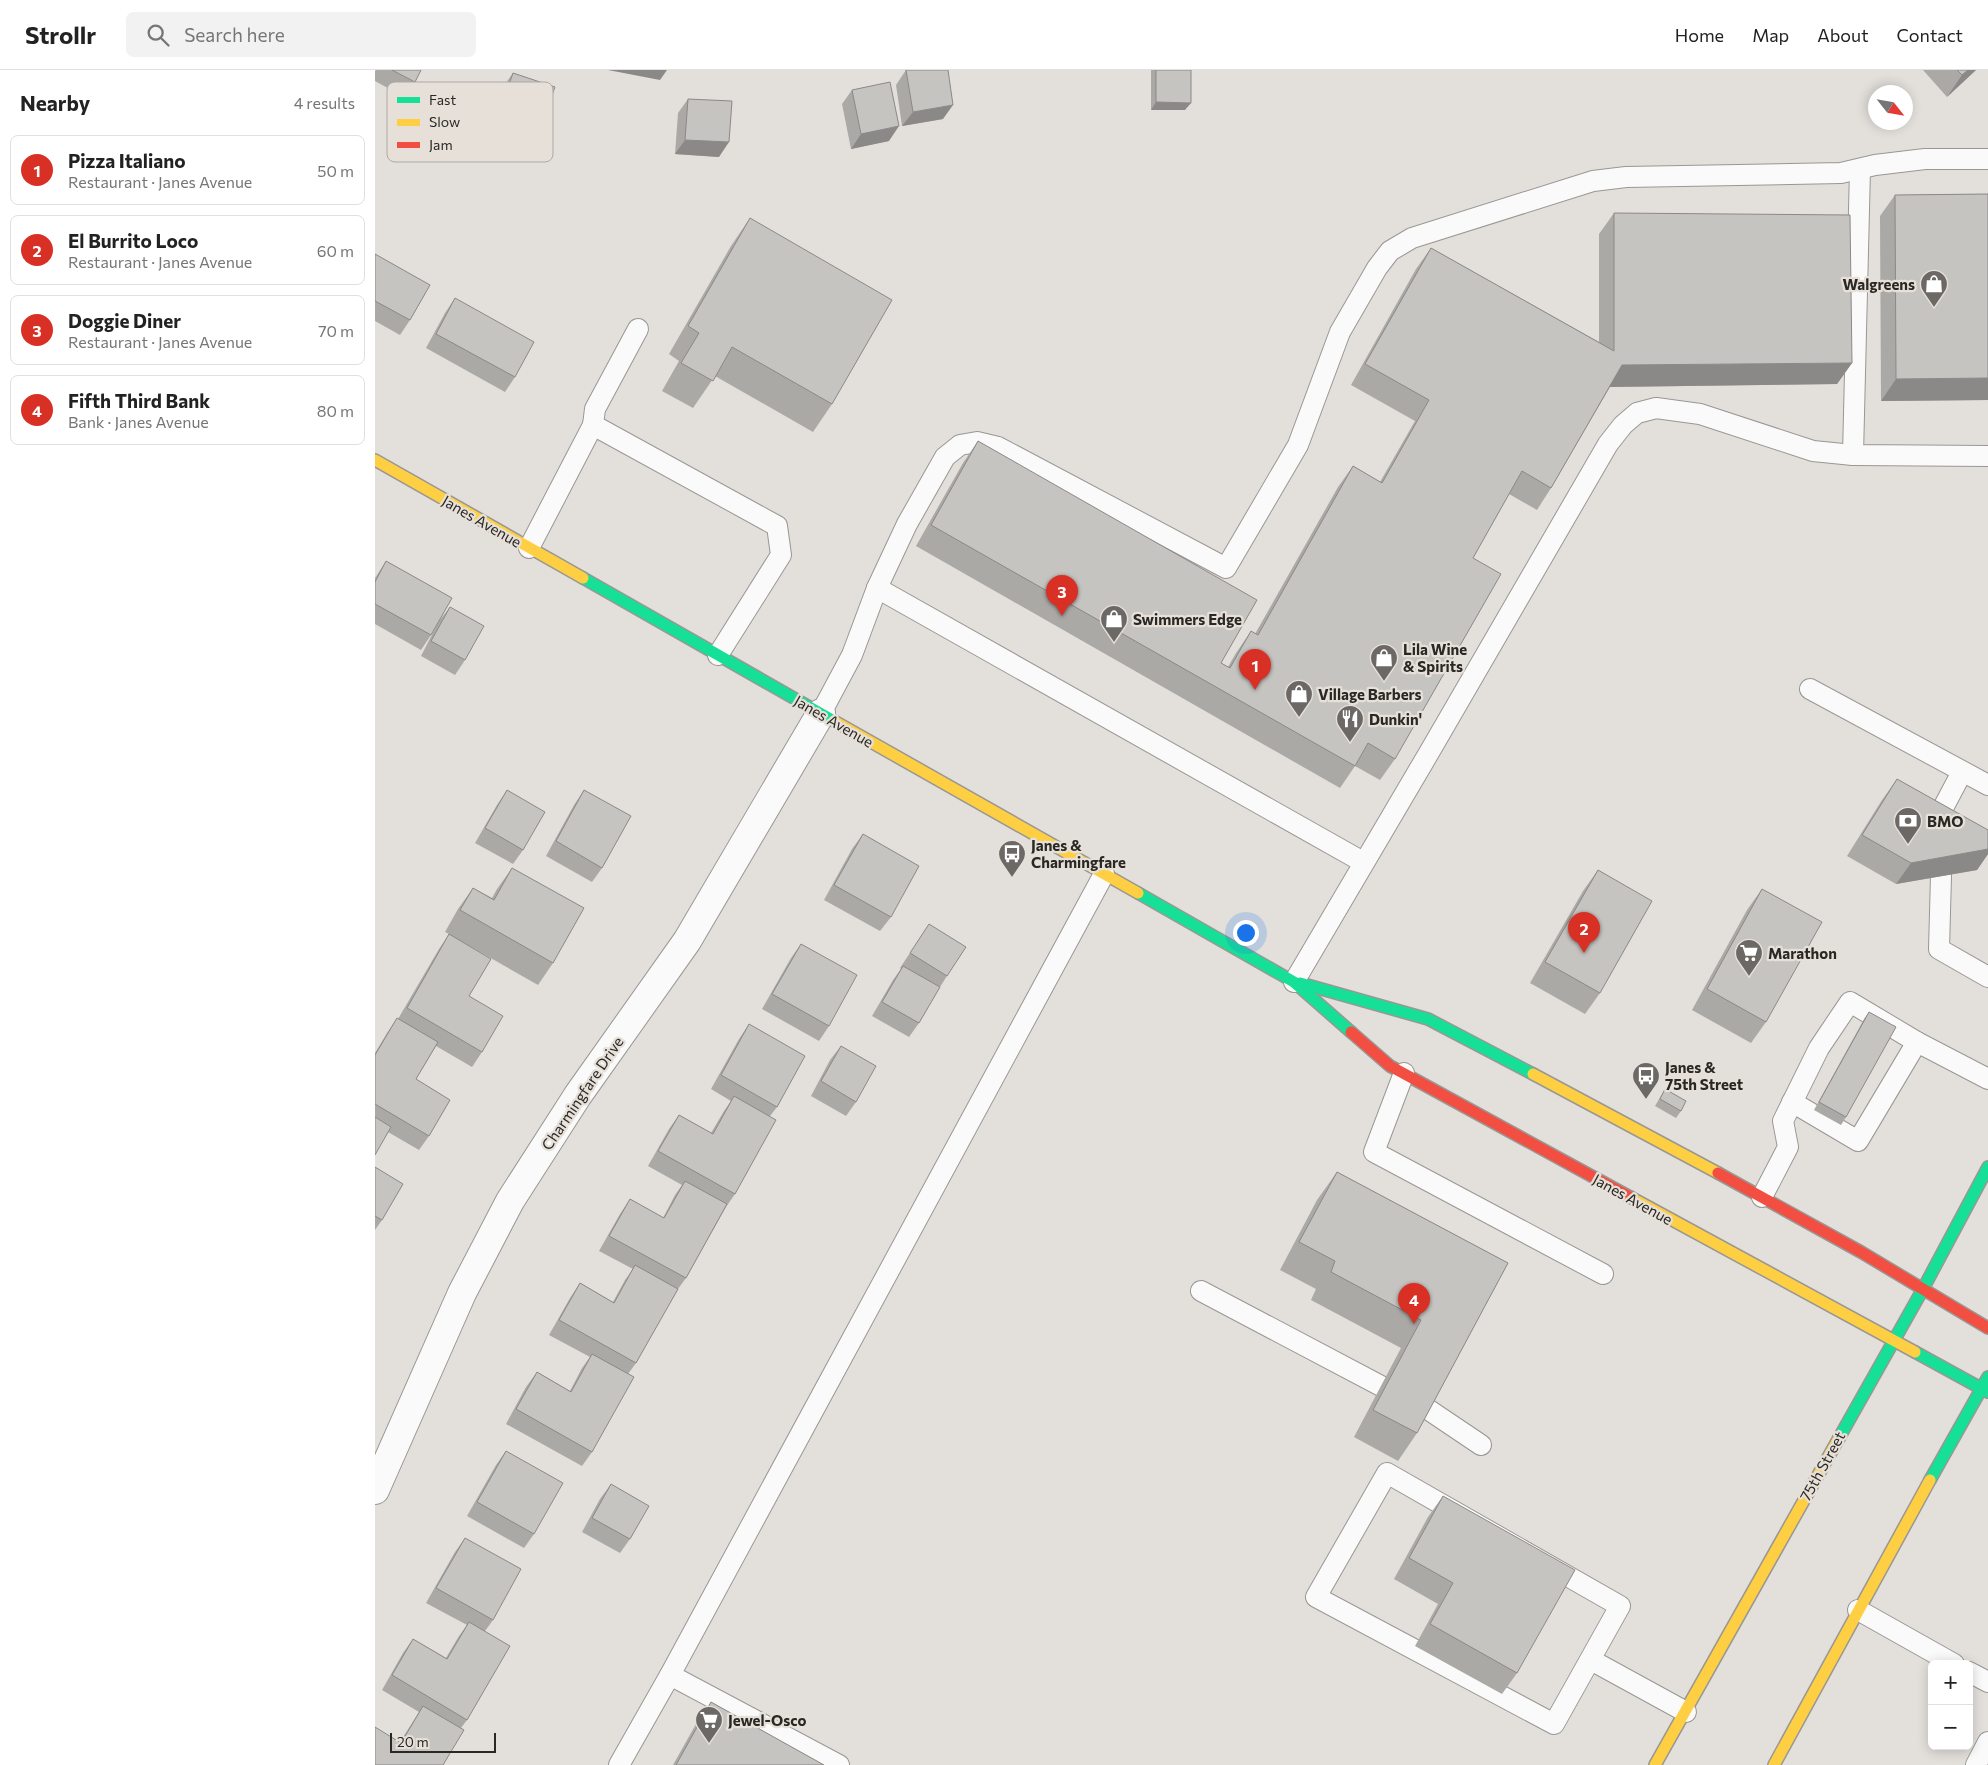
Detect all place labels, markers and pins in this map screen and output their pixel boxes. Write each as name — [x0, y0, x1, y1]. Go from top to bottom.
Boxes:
shop icon: Walgreens — [1919, 269, 1949, 308]
place label: Walgreens — [1842, 275, 1915, 293]
pin: 3 — [1046, 575, 1078, 616]
shop icon: Swimmers Edge — [1099, 604, 1129, 643]
place label: Swimmers Edge — [1133, 610, 1242, 628]
place label: Lila Wine & Spirits — [1403, 640, 1467, 675]
shop icon: Lila Wine & Spirits — [1369, 643, 1399, 682]
pin: 1 — [1239, 649, 1271, 690]
shop icon: Village Barbers — [1284, 679, 1314, 718]
place label: Village Barbers — [1318, 685, 1422, 703]
restaurant icon: Dunkin' — [1335, 704, 1365, 743]
place label: Dunkin' — [1369, 710, 1422, 728]
bank icon: BMO — [1893, 806, 1923, 845]
place label: BMO — [1927, 812, 1963, 830]
place label: Janes & Charmingfare — [1031, 836, 1126, 871]
bus stop icon: Janes & Charmingfare — [997, 839, 1027, 878]
pin: 2 — [1568, 912, 1600, 953]
supermarket icon: Marathon — [1734, 938, 1764, 977]
place label: Marathon — [1768, 944, 1837, 962]
place label: Janes & 75th Street — [1665, 1058, 1743, 1093]
bus stop icon: Janes & 75th Street — [1631, 1061, 1661, 1100]
pin: 4 — [1398, 1283, 1430, 1324]
supermarket icon: Jewel-Osco — [694, 1705, 724, 1744]
place label: Jewel-Osco — [728, 1711, 806, 1729]

